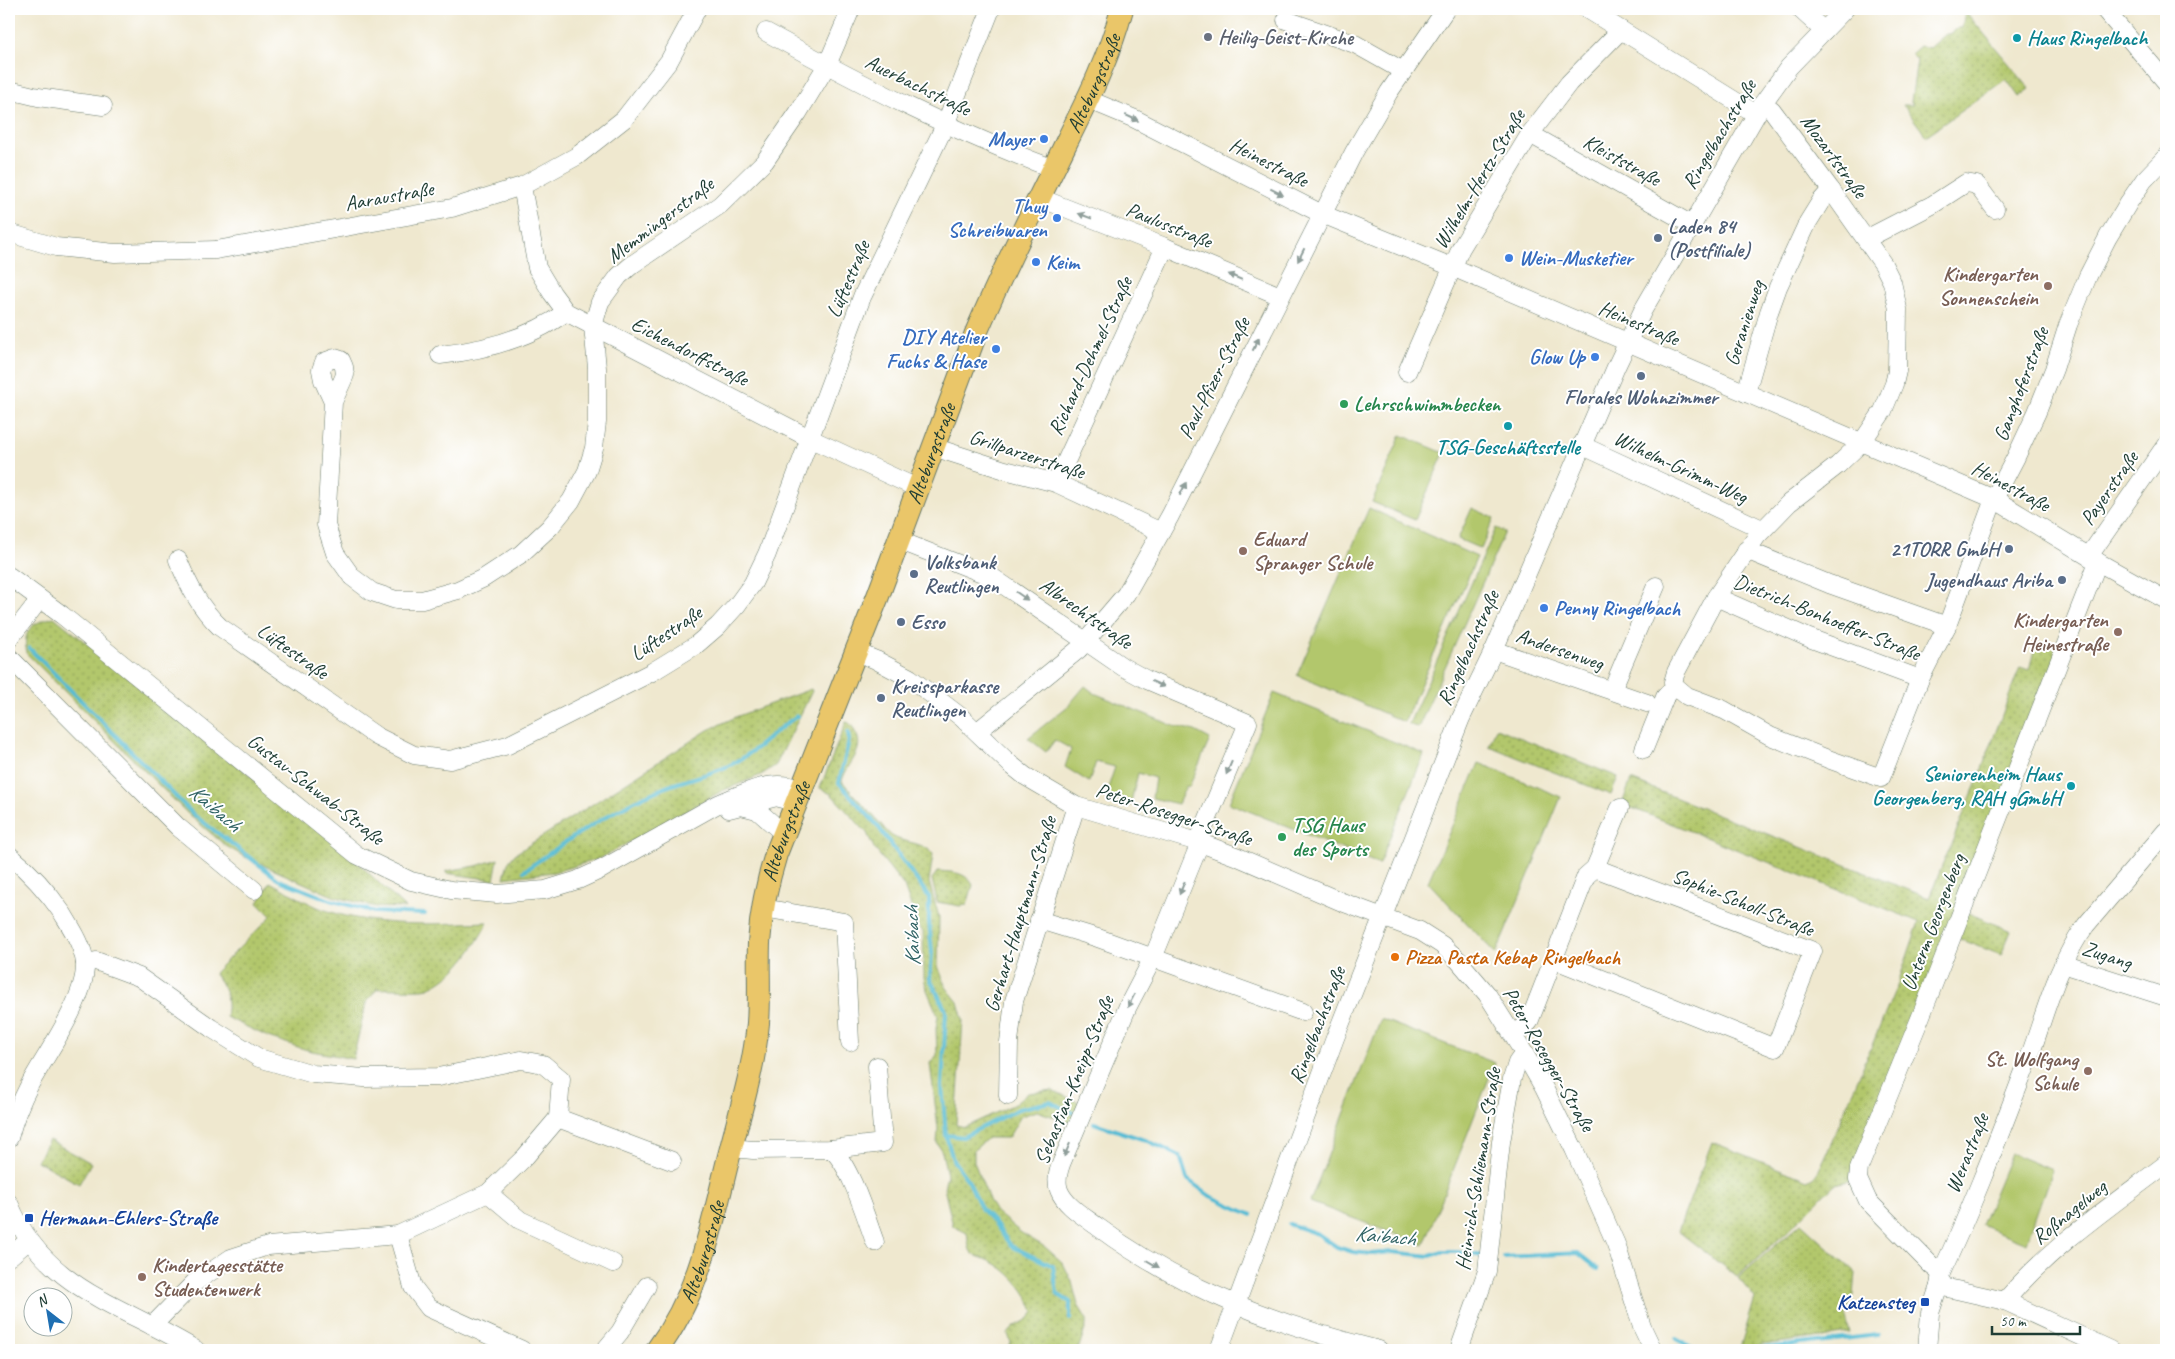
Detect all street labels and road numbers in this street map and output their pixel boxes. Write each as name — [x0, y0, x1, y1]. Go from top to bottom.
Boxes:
street label: Alteburgstraße — [1060, 28, 1127, 137]
street label: Auerbachstraße — [861, 48, 977, 123]
street label: Ringelbachstraße — [1676, 73, 1763, 193]
street label: Wilhelm-Hertz-Straße — [1427, 103, 1532, 253]
street label: Mozartstraße — [1795, 109, 1874, 205]
street label: Kleiststraße — [1579, 128, 1667, 193]
street label: Heinestraße — [1225, 131, 1315, 194]
street label: Memmingerstraße — [601, 170, 721, 269]
street label: Aaraustraße — [343, 175, 437, 217]
street label: Paulusstraße — [1122, 196, 1218, 255]
street label: Lüftestraße — [820, 235, 877, 321]
street label: Richard-Dehmel-Straße — [1042, 271, 1139, 439]
street label: Geranienweg — [1718, 276, 1770, 369]
street label: Heinestraße — [1595, 294, 1685, 352]
street label: Eichendorffstraße — [627, 310, 755, 393]
street label: Paul-Pfizer-Straße — [1172, 311, 1257, 443]
street label: Ganghoferstraße — [1987, 321, 2055, 445]
street label: Alteburgstraße — [900, 398, 962, 507]
street label: Grillparzerstraße — [966, 423, 1090, 486]
street label: Wilhelm-Grimm-Weg — [1610, 425, 1753, 510]
street label: Payerstraße — [2074, 444, 2145, 530]
street label: Heinestraße — [1967, 455, 2056, 518]
street label: Dietrich-Bonhoeffer-Straße — [1730, 568, 1926, 667]
street label: Albrechtstraße — [1034, 571, 1139, 656]
street label: Ringelbachstraße — [1431, 584, 1506, 710]
street label: Lüftestraße — [625, 598, 709, 666]
street label: Lüftestraße — [252, 617, 335, 686]
street label: Andersenweg — [1513, 622, 1609, 677]
street label: Gustav-Schwab-Straße — [242, 727, 391, 852]
street label: Alteburgstraße — [756, 776, 817, 884]
street label: Peter-Rosegger-Straße — [1093, 777, 1257, 852]
street label: Gerhart-Hauptmann-Straße — [978, 811, 1063, 1015]
street label: Unterm Georgenberg — [1895, 848, 1972, 994]
street label: Sophie-Scholl-Straße — [1669, 862, 1819, 943]
street label: Zugang — [2079, 935, 2137, 976]
street label: Ringelbachstraße — [1283, 961, 1352, 1087]
street label: Peter-Rosegger-Straße — [1497, 982, 1602, 1138]
street label: Sebastian-Kneipp-Straße — [1028, 990, 1121, 1168]
street label: Heinrich-Schliemann-Straße — [1449, 1064, 1507, 1272]
street label: Werastraße — [1939, 1107, 1996, 1197]
street label: Roßnagelweg — [2026, 1173, 2113, 1250]
street label: Alteburgstraße — [674, 1196, 731, 1307]

